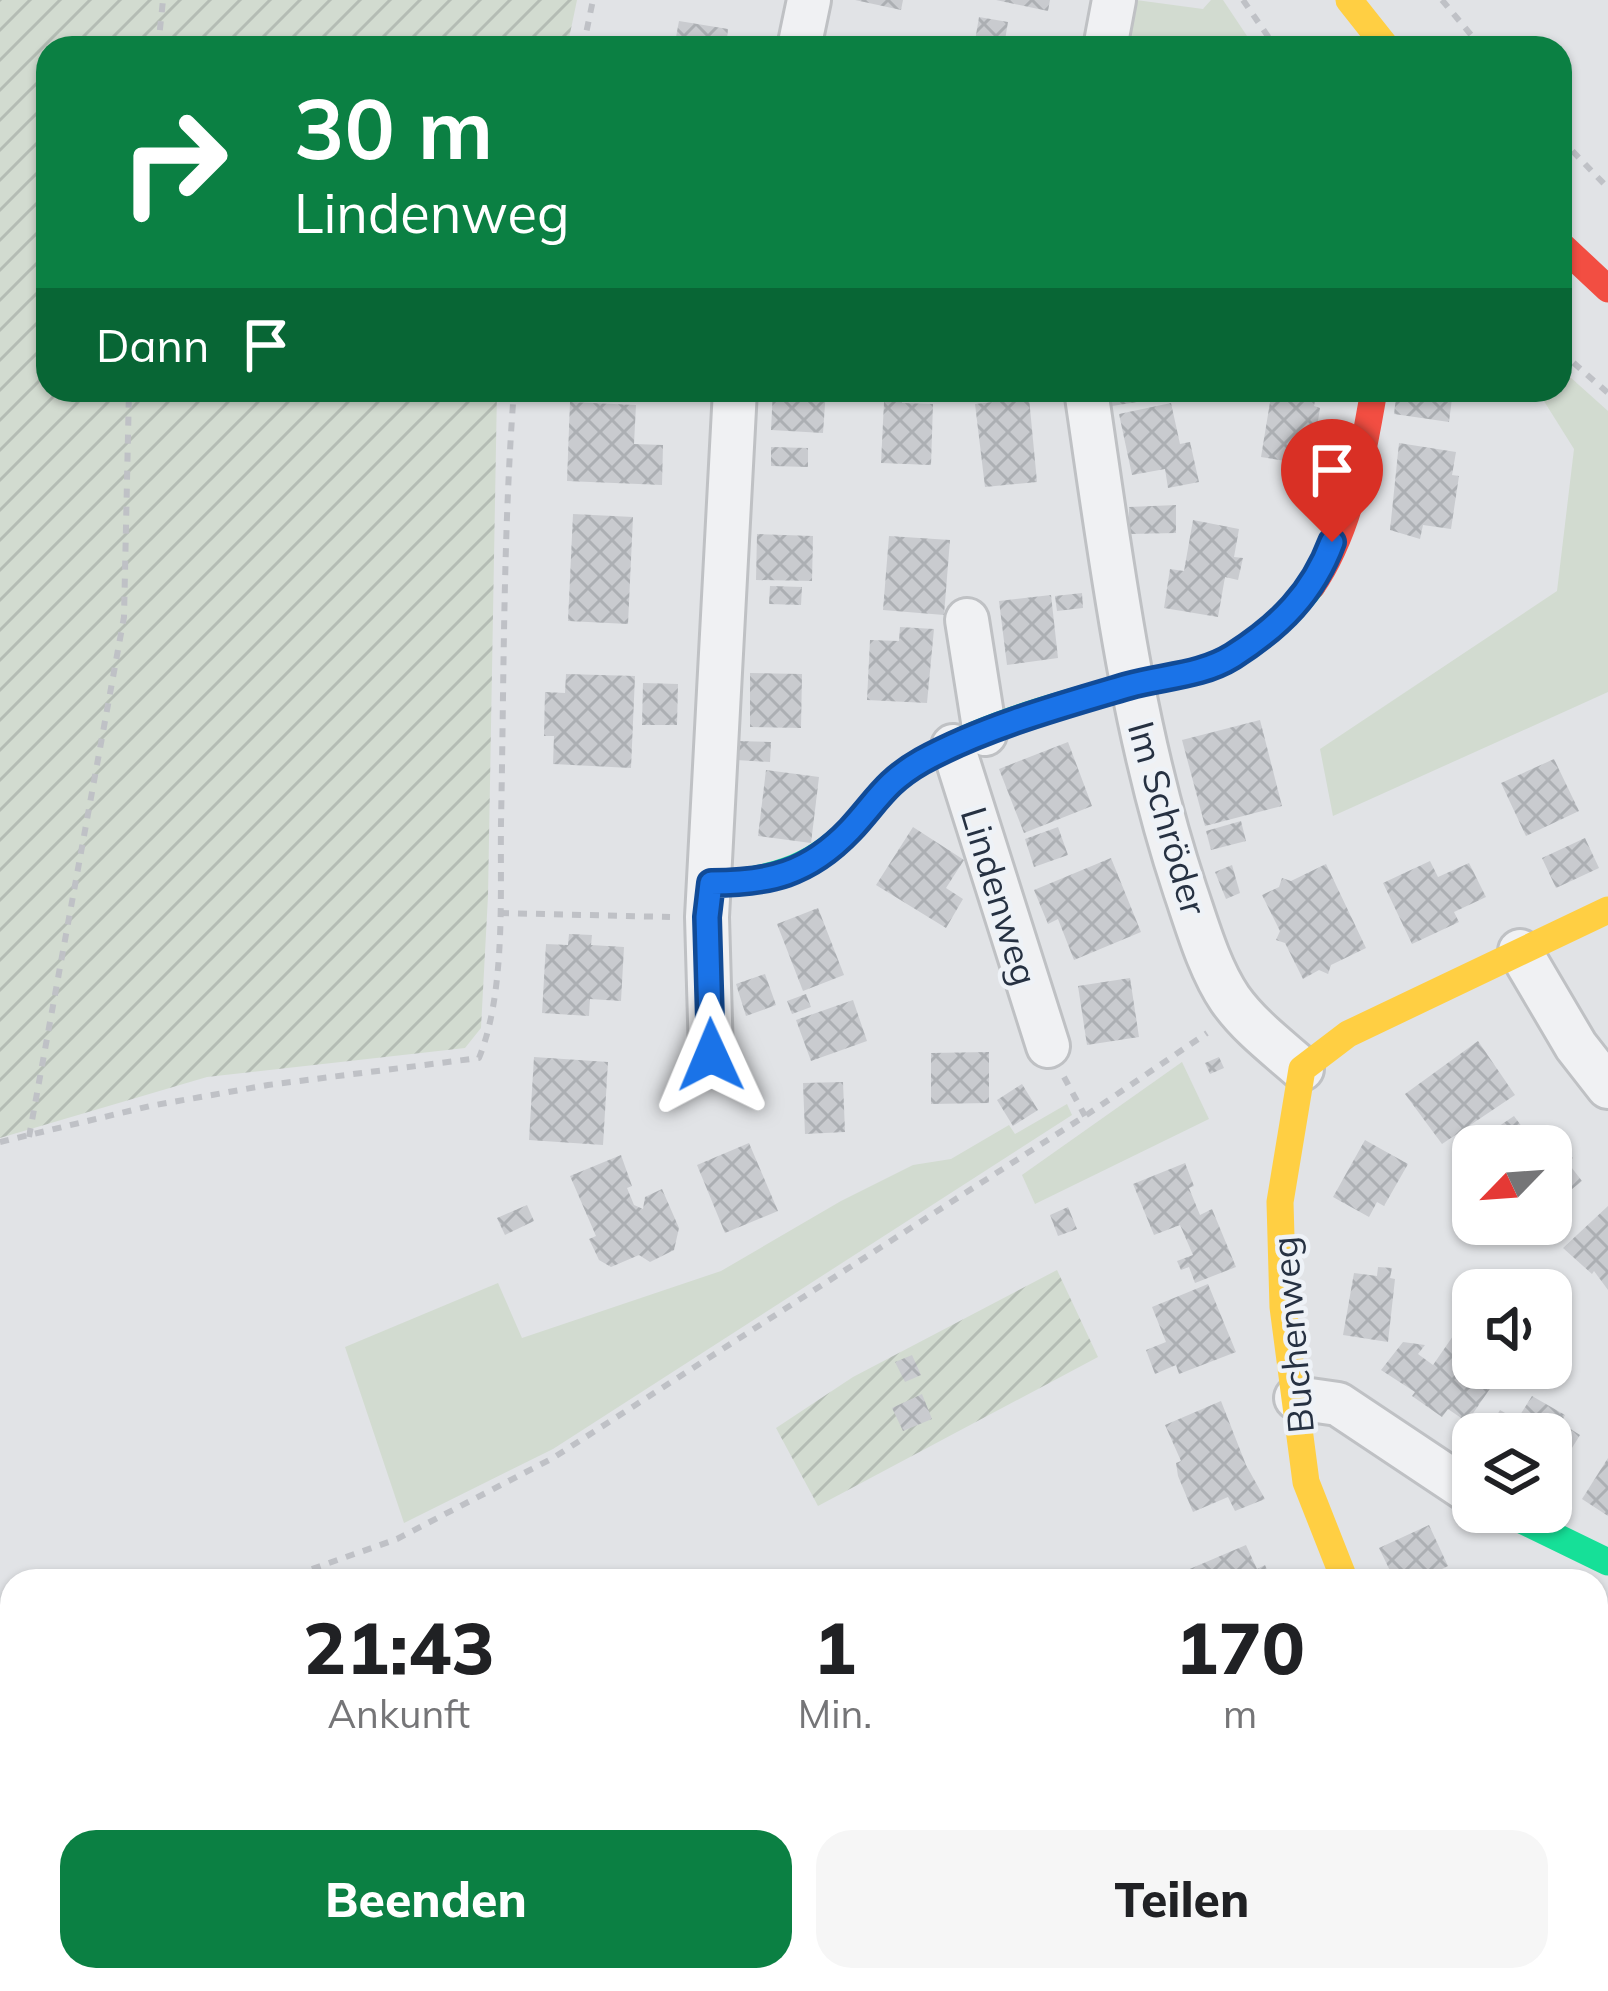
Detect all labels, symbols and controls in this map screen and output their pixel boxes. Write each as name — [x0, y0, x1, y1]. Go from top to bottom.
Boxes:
text: 30 m — [294, 75, 493, 180]
icon: right — [96, 84, 252, 240]
text: Lindenweg — [294, 179, 570, 247]
icon: arrive — [233, 312, 299, 378]
text: Dann — [96, 317, 209, 373]
pin — [1281, 419, 1383, 542]
icon: arrive — [1299, 437, 1365, 503]
street label: Im Schröder — [1119, 716, 1217, 920]
street label: Lindenweg — [952, 802, 1048, 990]
position arrow — [648, 992, 774, 1118]
north arrow — [1452, 1125, 1572, 1245]
map controls — [1452, 1125, 1572, 1533]
street label: Buchenweg — [1261, 1235, 1323, 1435]
button: sound — [1452, 1269, 1572, 1389]
button: layers — [1452, 1413, 1572, 1533]
text: 21:43 — [303, 1602, 495, 1692]
text: 1 — [813, 1602, 857, 1692]
text: 170 — [1175, 1602, 1305, 1692]
text: Ankunft — [327, 1689, 470, 1738]
text: Min. — [798, 1689, 872, 1738]
text: m — [1223, 1689, 1257, 1738]
button: Beenden — [60, 1830, 792, 1968]
button: Teilen — [816, 1830, 1548, 1968]

